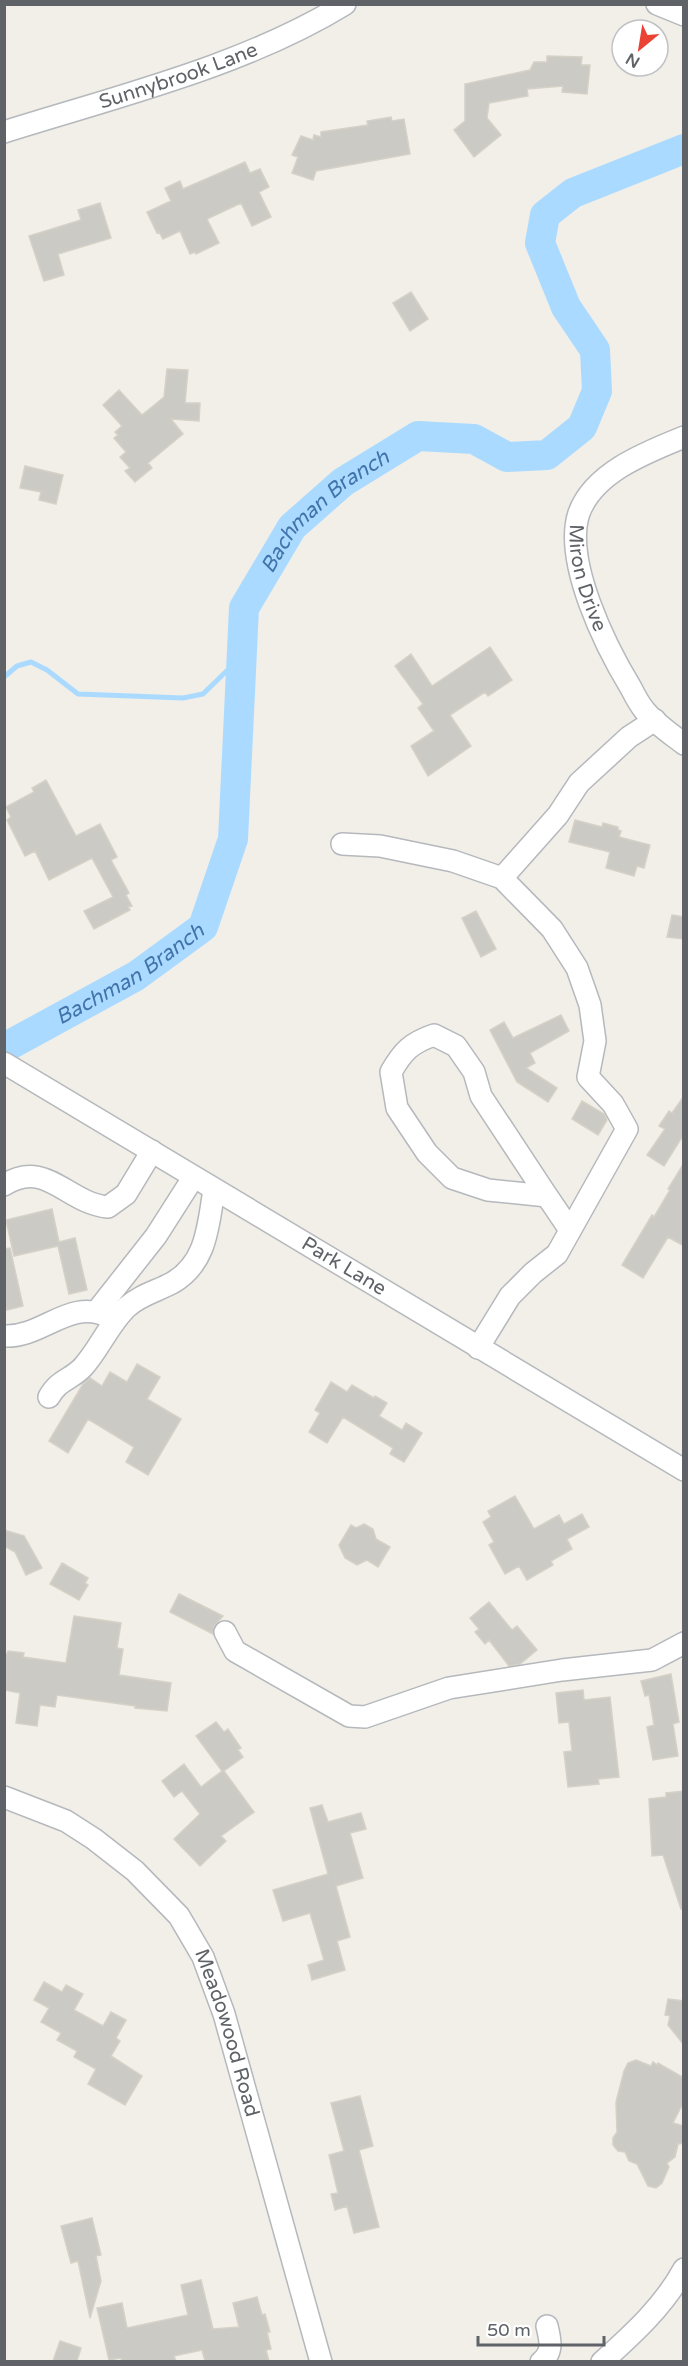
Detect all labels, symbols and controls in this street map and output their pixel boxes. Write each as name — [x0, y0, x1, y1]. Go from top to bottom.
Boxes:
north arrow — [610, 18, 670, 78]
street label: Sunnybrook Lane — [96, 38, 261, 114]
text: N — [622, 48, 644, 72]
water label: Bachman Branch — [255, 444, 395, 577]
street label: Miron Drive — [563, 524, 612, 635]
water label: Bachman Branch — [51, 917, 210, 1030]
street label: Park Lane — [297, 1232, 390, 1301]
street label: Meadowood Road — [189, 1946, 264, 2120]
scale bar — [478, 2309, 604, 2347]
text: 50 m — [487, 2319, 531, 2341]

